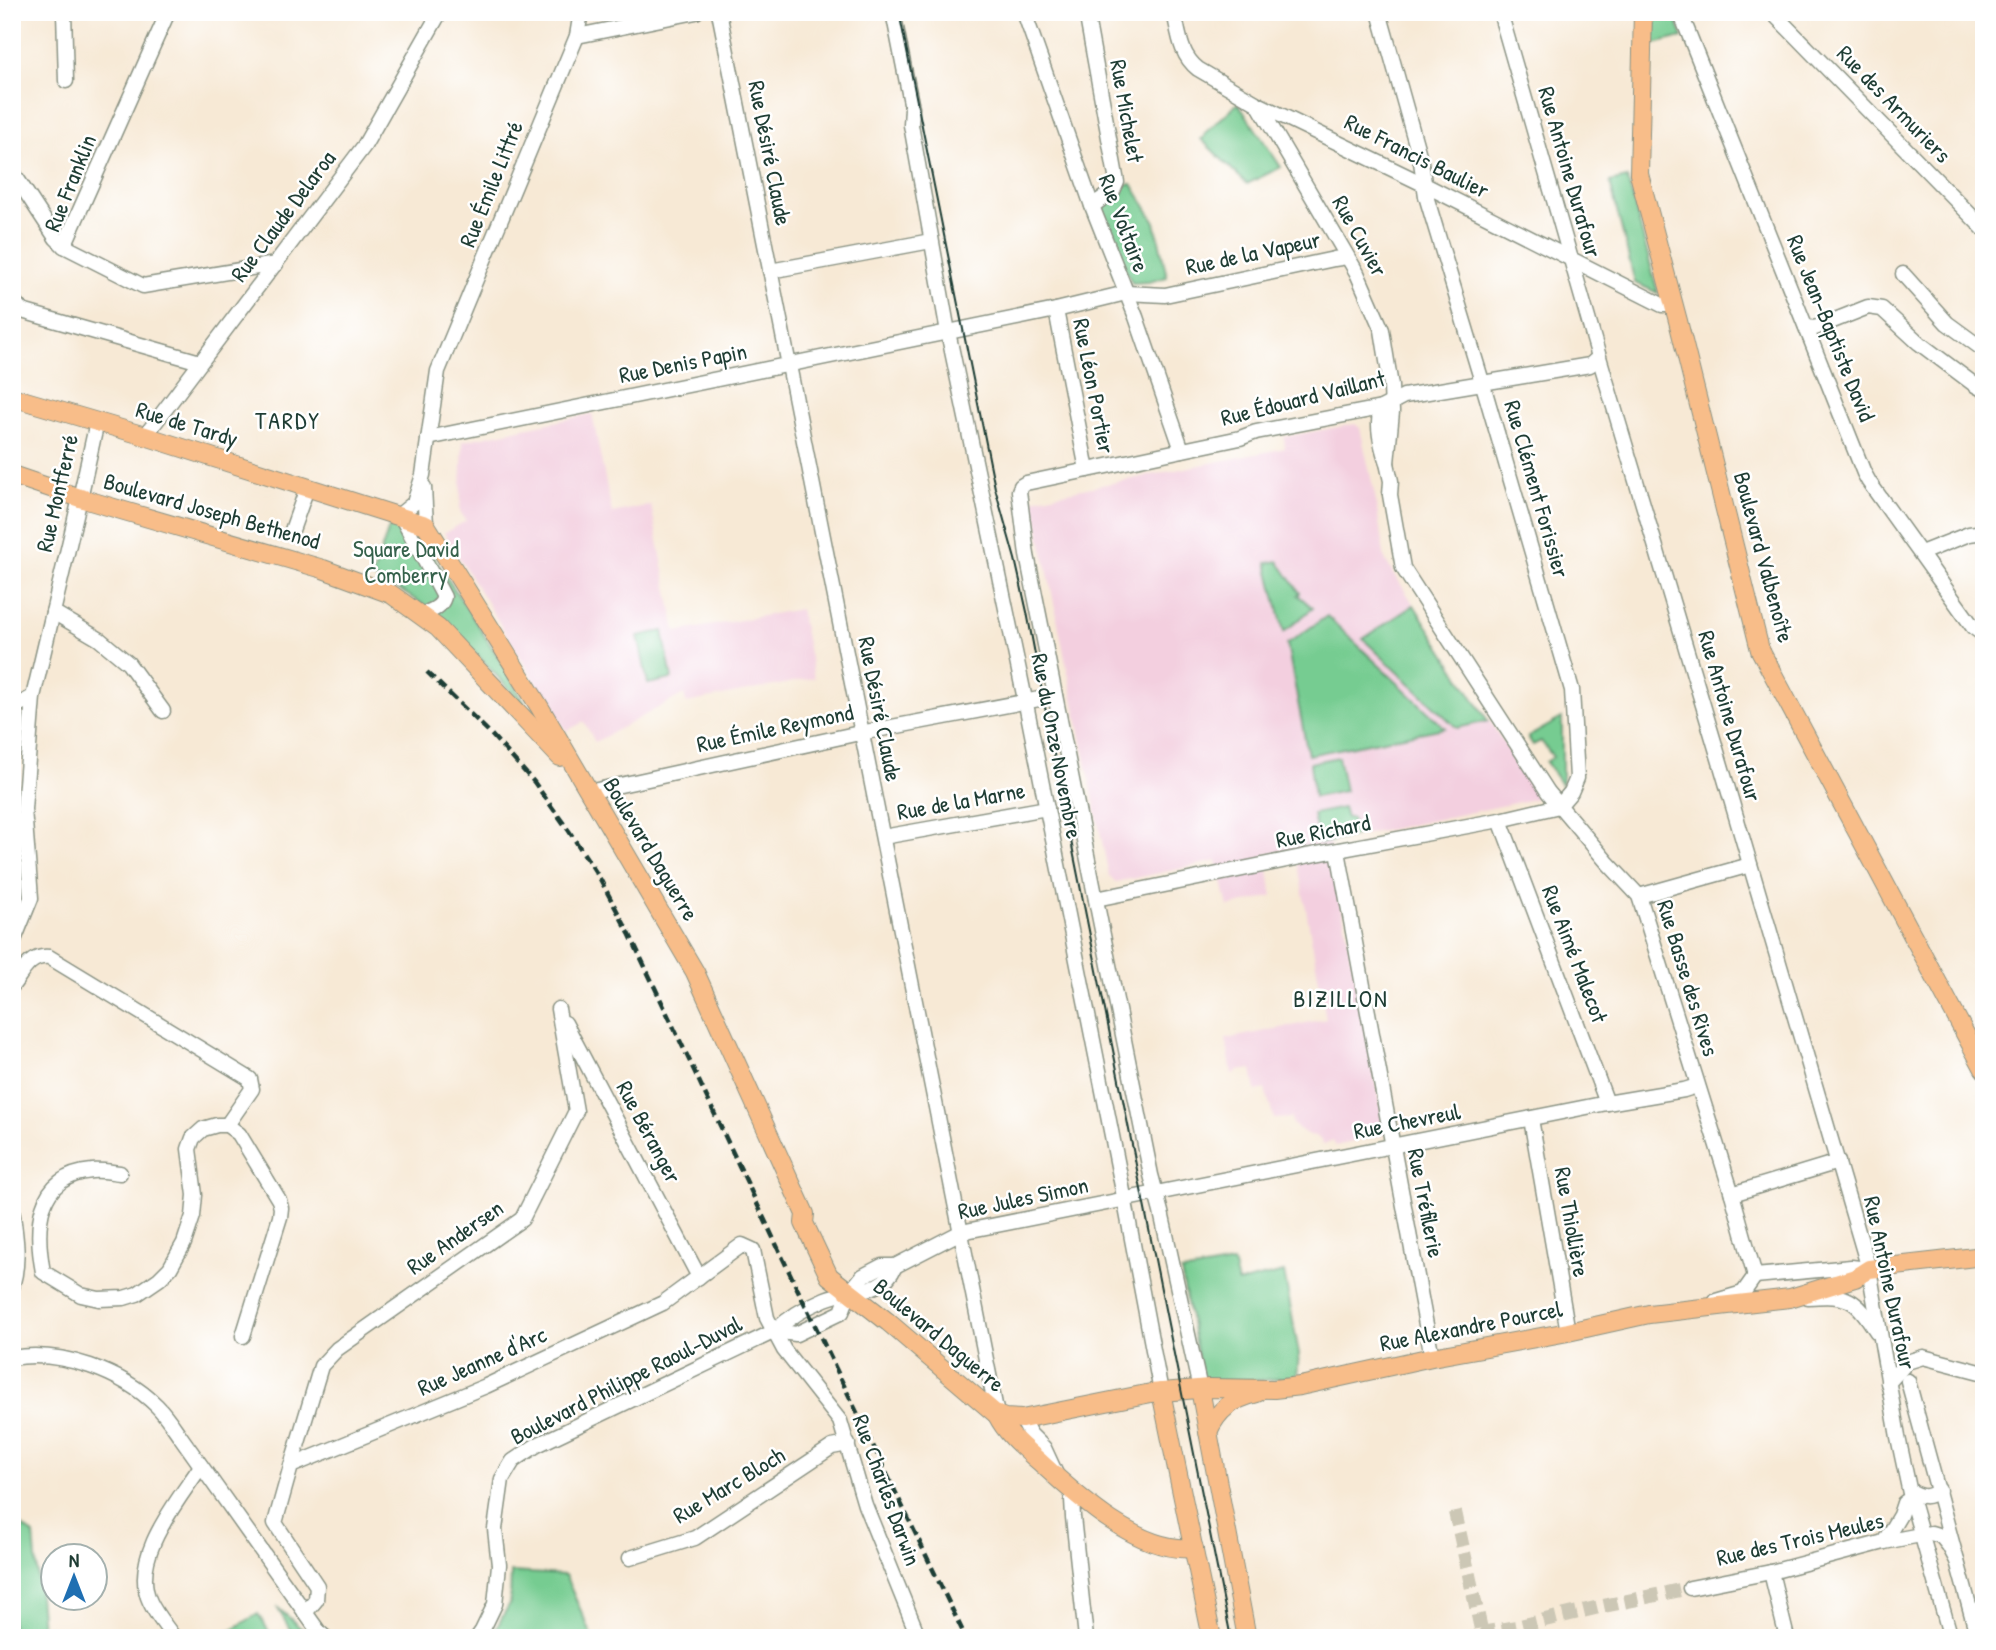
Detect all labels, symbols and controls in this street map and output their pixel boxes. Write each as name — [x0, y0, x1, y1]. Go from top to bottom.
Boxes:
street label: Rue des Armuriers — [1830, 38, 1958, 169]
street label: Rue Michelet — [1103, 57, 1152, 166]
street label: Rue Désiré Claude — [741, 78, 800, 228]
street label: Rue Antoine Durafour — [1531, 83, 1610, 261]
street label: Rue Francis Baulier — [1340, 106, 1495, 205]
street label: Rue Émile Littré — [451, 116, 530, 251]
street label: Rue Franklin — [36, 130, 103, 236]
street label: Rue Claude Delaroa — [223, 144, 342, 288]
street label: Rue Voltaire — [1092, 169, 1157, 276]
street label: Rue Cuvier — [1325, 190, 1395, 282]
street label: Rue de la Vapeur — [1183, 223, 1323, 282]
street label: Rue Jean-Baptiste David — [1780, 230, 1883, 426]
street label: Rue Léon Portier — [1066, 316, 1123, 456]
street label: Rue Denis Papin — [616, 335, 749, 390]
street label: Rue Édouard Vaillant — [1218, 362, 1389, 433]
street label: Rue de Tardy — [132, 393, 242, 454]
street label: Rue Clément Forissier — [1497, 397, 1578, 581]
district label: TARDY — [255, 404, 321, 436]
street label: Rue Montferré — [28, 431, 85, 555]
street label: Boulevard Joseph Bethenod — [100, 465, 324, 556]
street label: Boulevard Valbenoîte — [1727, 468, 1802, 646]
park label: Square David Comberry — [353, 533, 459, 590]
street label: Rue Antoine Durafour — [1691, 627, 1770, 805]
street label: Rue Désiré Claude — [851, 634, 910, 784]
street label: Rue du Onze Novembre — [1024, 651, 1091, 841]
street label: Rue Émile Reymond — [694, 696, 856, 759]
street label: Boulevard Daguerre — [596, 771, 706, 926]
street label: Rue de la Marne — [895, 774, 1027, 827]
street label: Rue Richard — [1273, 806, 1373, 855]
street label: Rue Aimé Malecot — [1535, 881, 1616, 1028]
street label: Rue Basse des Rives — [1650, 896, 1727, 1060]
district label: BIZILLON — [1293, 982, 1389, 1014]
street label: Rue Béranger — [610, 1075, 689, 1188]
street label: Rue Chevreul — [1351, 1095, 1464, 1146]
street label: Rue Tréfilerie — [1401, 1146, 1452, 1260]
street label: Rue Thiollière — [1548, 1164, 1597, 1279]
street label: Rue Jules Simon — [955, 1169, 1091, 1226]
street label: Rue Andersen — [400, 1192, 509, 1281]
street label: Rue Antoine Durafour — [1857, 1193, 1924, 1373]
street label: Boulevard Daguerre — [867, 1271, 1011, 1399]
street label: Rue Alexandre Pourcel — [1377, 1292, 1566, 1358]
street label: Boulevard Philippe Raoul-Duval — [505, 1307, 748, 1451]
street label: Rue Jeanne d'Arc — [413, 1318, 551, 1403]
street label: Rue Charles Darwin — [846, 1410, 929, 1570]
street label: Rue Marc Bloch — [667, 1439, 791, 1530]
street label: Rue des Trois Meules — [1713, 1504, 1887, 1573]
north arrow — [38, 1542, 108, 1612]
text: N — [69, 1547, 79, 1573]

